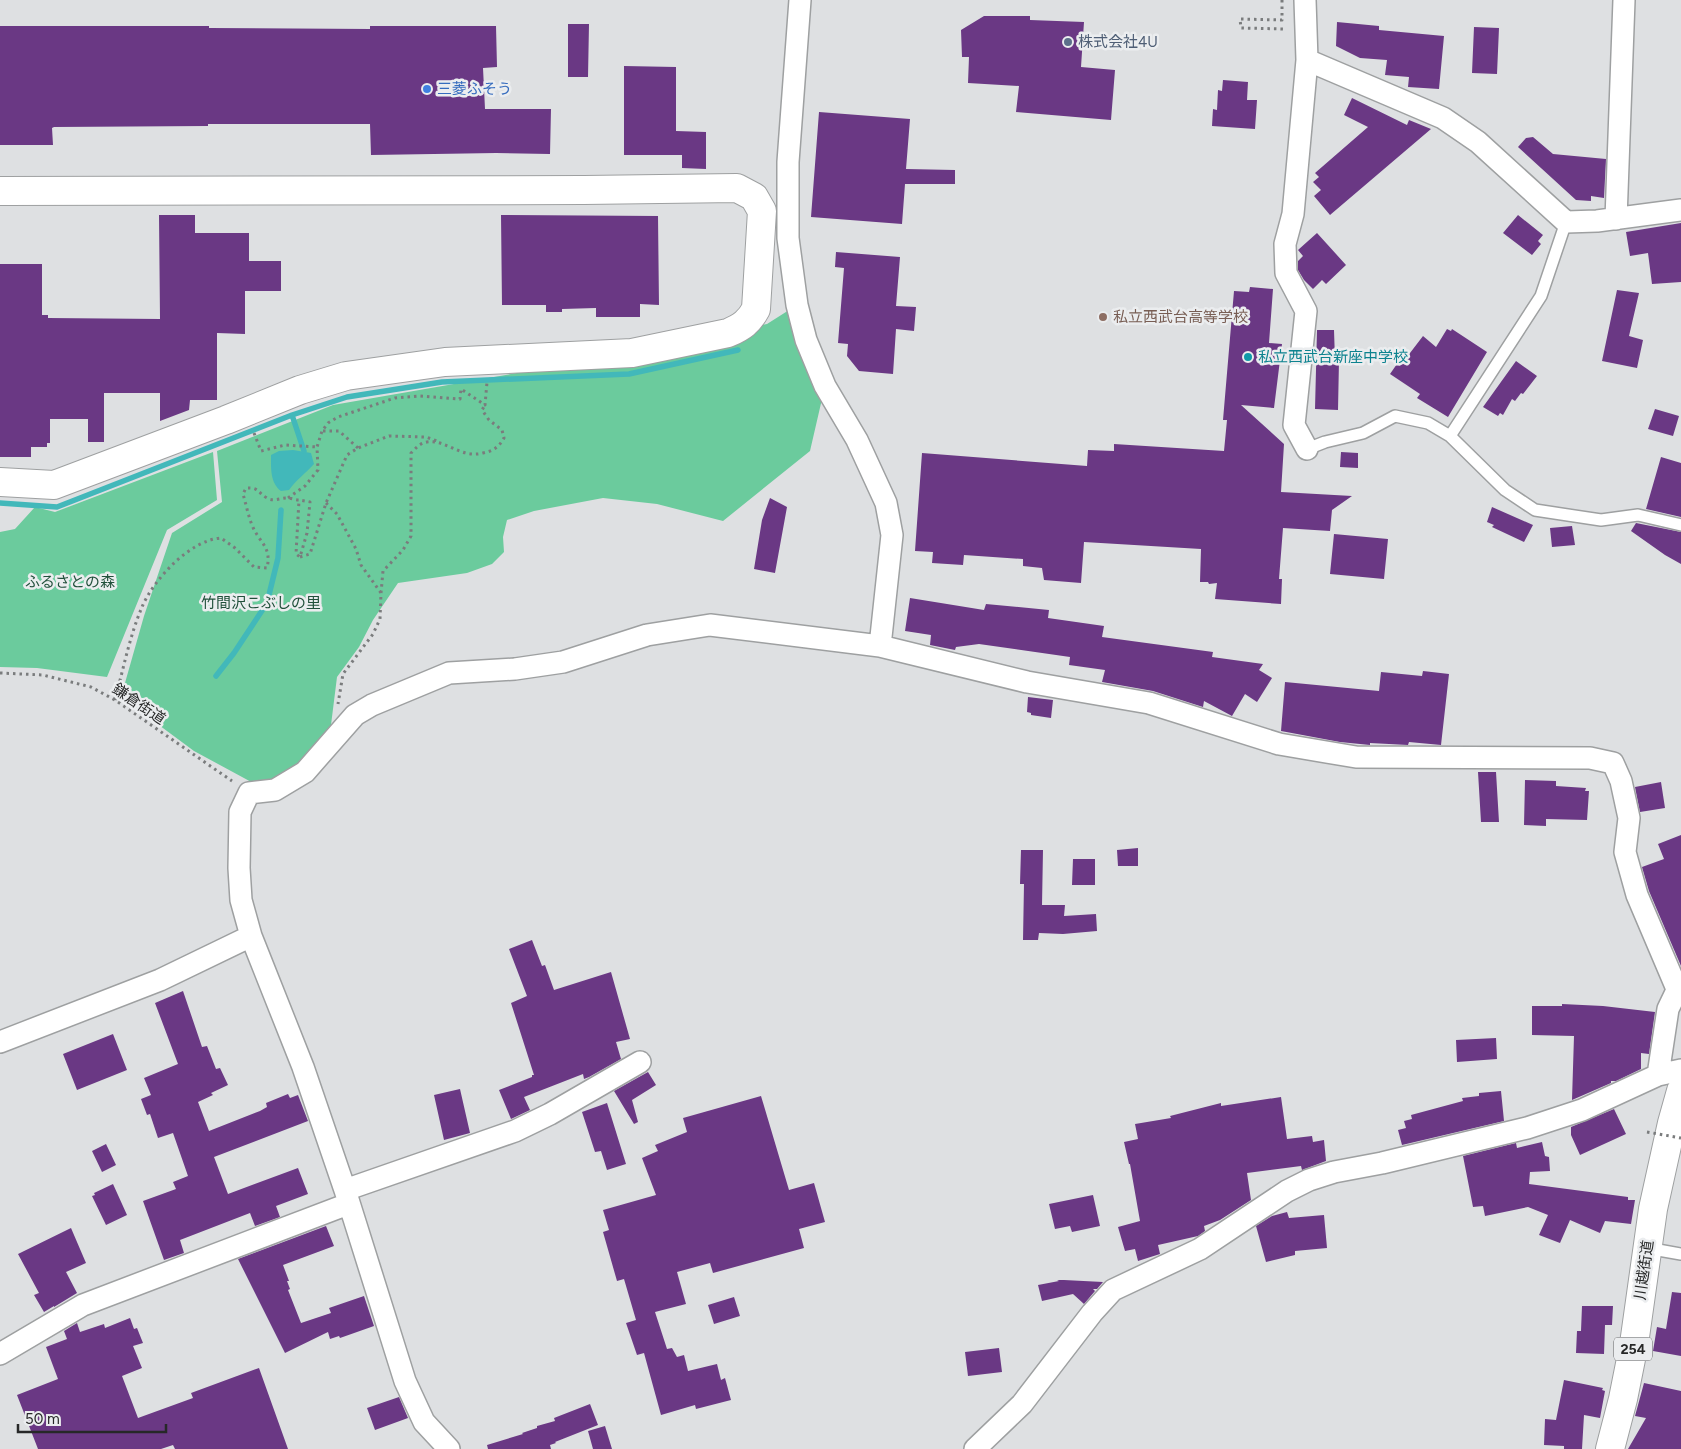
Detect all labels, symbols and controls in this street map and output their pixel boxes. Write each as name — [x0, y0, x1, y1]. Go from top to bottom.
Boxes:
place label: 株式会社4U — [1078, 33, 1158, 51]
marker: 株式会社4U — [1062, 36, 1074, 48]
place label: 三菱ふそう — [437, 80, 512, 98]
marker: 三菱ふそう — [421, 83, 433, 95]
place label: 私立西武台高等学校 — [1113, 308, 1248, 326]
marker: 私立西武台高等学校 — [1097, 311, 1109, 323]
place label: 私立西武台新座中学校 — [1258, 348, 1408, 366]
marker: 私立西武台新座中学校 — [1242, 351, 1254, 363]
park label: ふるさとの森 — [25, 573, 115, 591]
park label: 竹間沢こぶしの里 — [201, 594, 321, 612]
street label: 鎌倉街道 — [109, 680, 169, 728]
street label: 川越街道 — [1631, 1239, 1657, 1301]
road number: 254 — [1614, 1338, 1652, 1360]
scale bar — [18, 1402, 165, 1434]
text: 50 m — [25, 1410, 60, 1428]

